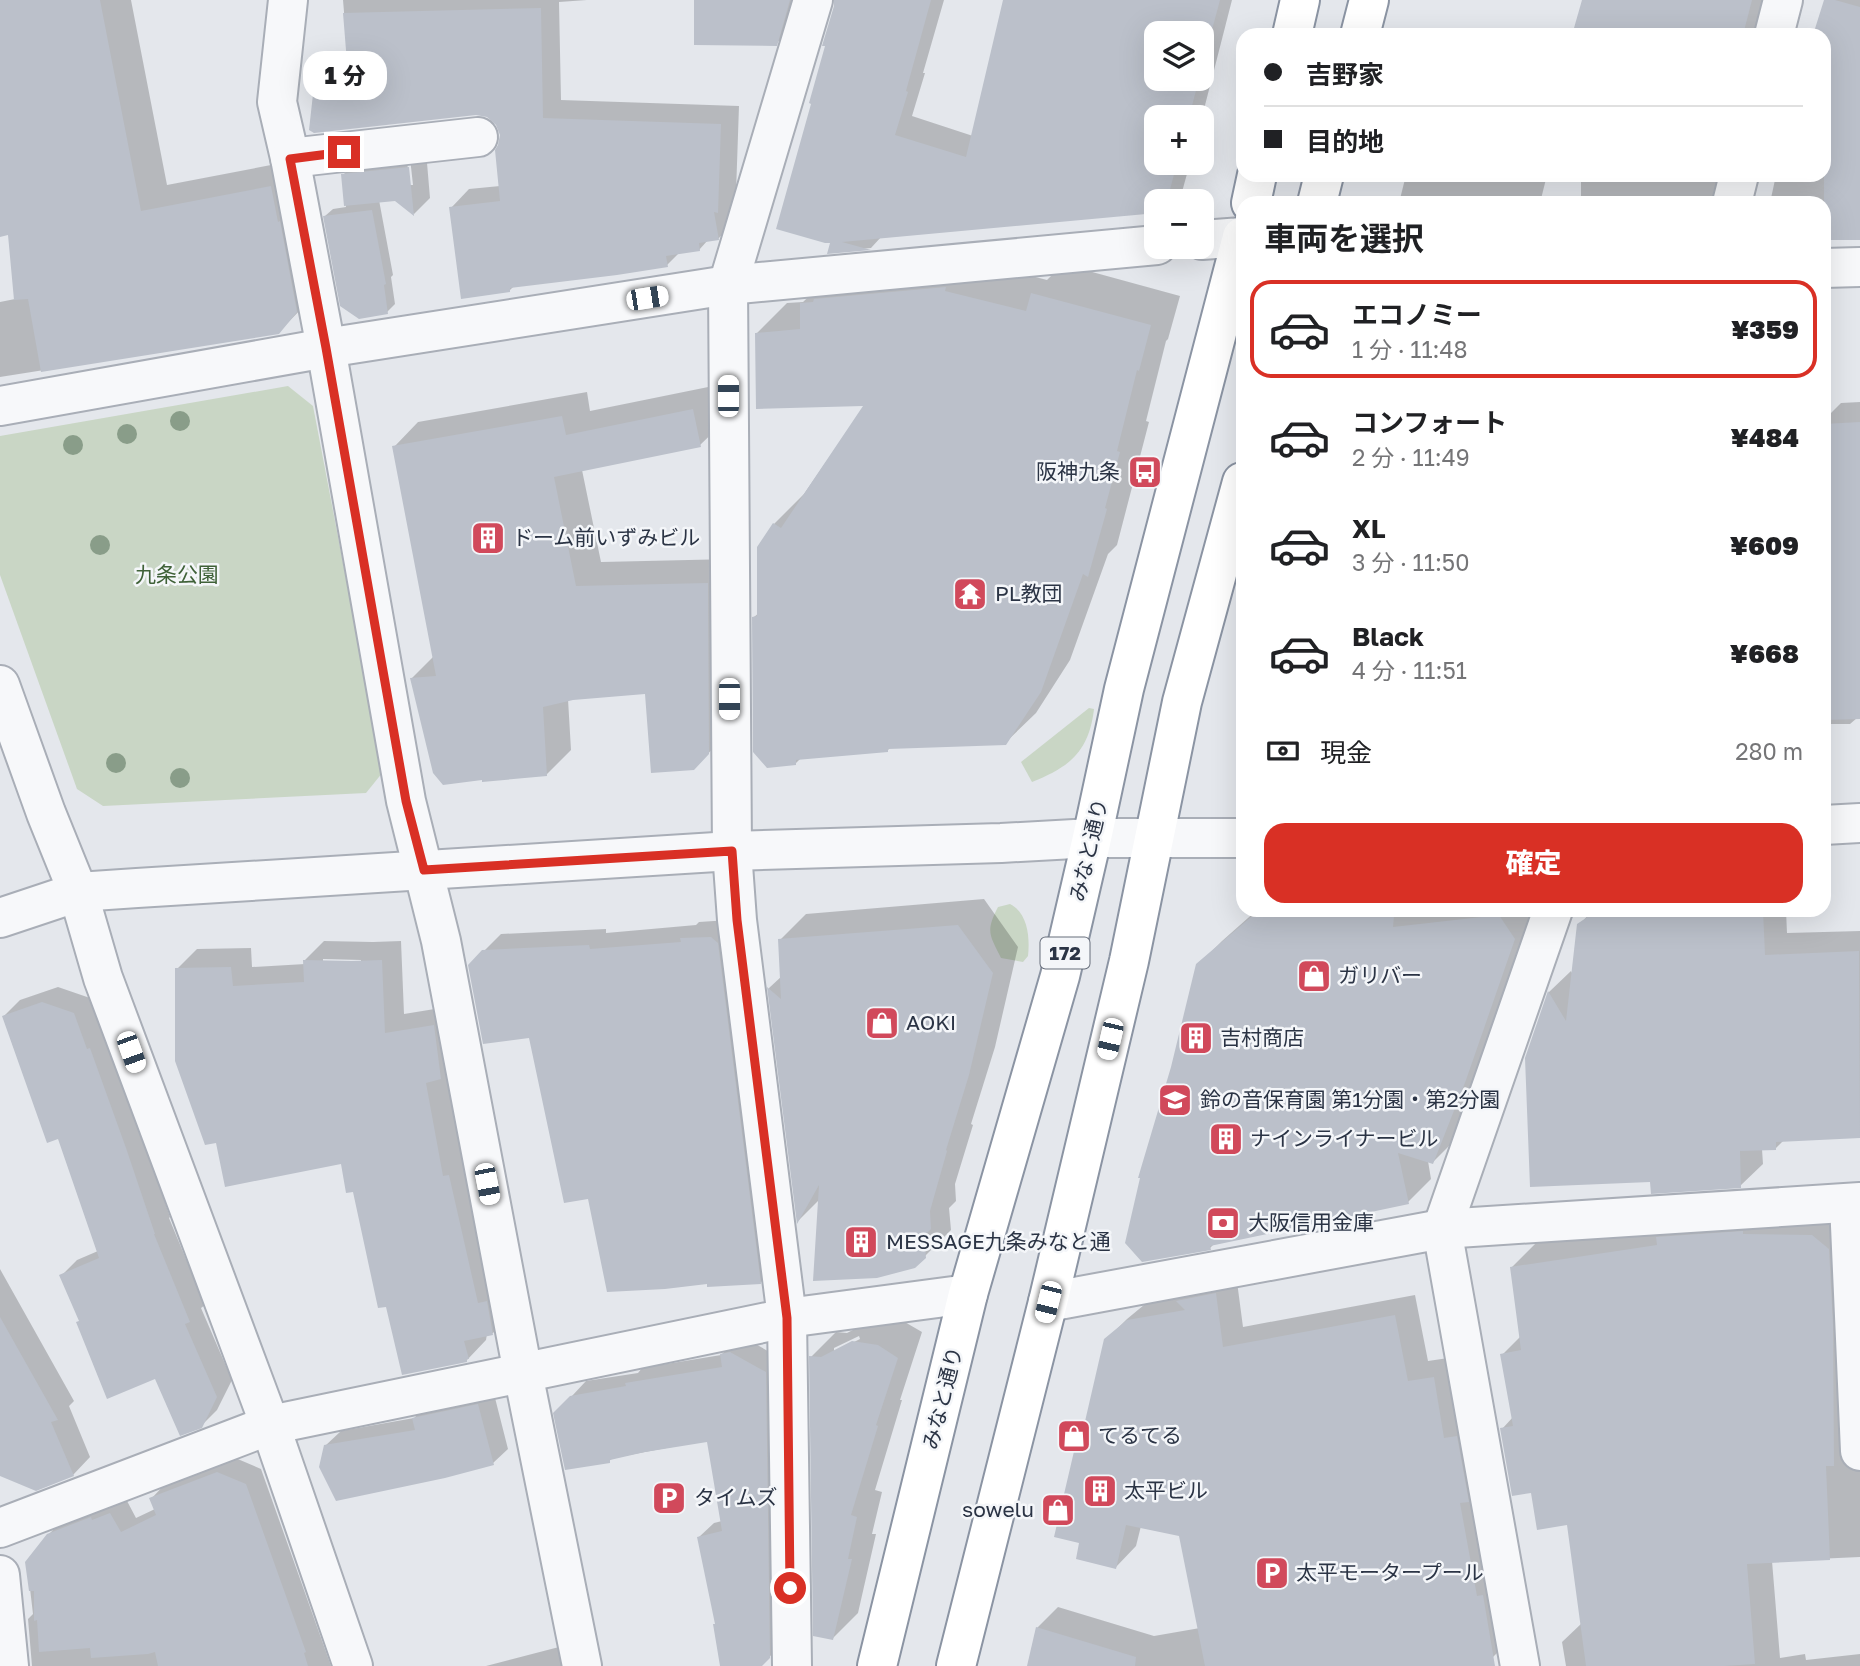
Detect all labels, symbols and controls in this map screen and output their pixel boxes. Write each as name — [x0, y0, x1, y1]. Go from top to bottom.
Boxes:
map controls — [1144, 21, 1214, 259]
button: layers — [1144, 21, 1214, 91]
callout: 1 分 — [302, 51, 386, 100]
text: 吉野家 — [1306, 59, 1384, 90]
text: 1 分 — [325, 61, 365, 89]
button: + — [1144, 105, 1214, 175]
text: 目的地 — [1306, 126, 1384, 157]
route end — [328, 136, 360, 168]
button: − — [1144, 189, 1214, 259]
text: 車両を選択 — [1264, 219, 1424, 257]
car — [625, 284, 670, 312]
icon: car — [1268, 298, 1331, 361]
text: エコノミー — [1352, 299, 1482, 330]
text: ¥359 — [1731, 314, 1799, 345]
text: 1 分 · 11:48 — [1352, 335, 1468, 363]
car — [718, 375, 739, 417]
icon: car — [1268, 406, 1331, 469]
text: コンフォート — [1352, 407, 1507, 438]
text: ¥484 — [1731, 422, 1799, 453]
text: 2 分 · 11:49 — [1352, 443, 1470, 471]
bus stop icon: 阪神九条 — [1126, 453, 1164, 491]
place label: 阪神九条 — [1036, 458, 1120, 484]
text: XL — [1352, 513, 1386, 544]
icon: car — [1268, 514, 1331, 577]
building icon: ドーム前いずみビル — [469, 519, 507, 557]
place label: ドーム前いずみビル — [512, 524, 700, 550]
text: ¥609 — [1730, 530, 1799, 561]
text: 3 分 · 11:50 — [1352, 548, 1469, 576]
park label: 九条公園 — [135, 561, 219, 587]
temple icon: PL教団 — [951, 575, 989, 613]
place label: PL教団 — [995, 580, 1063, 606]
text: Black — [1352, 621, 1424, 652]
icon: car — [1268, 622, 1331, 685]
text: ¥668 — [1730, 638, 1799, 669]
text: 4 分 · 11:51 — [1352, 656, 1467, 684]
car — [719, 678, 740, 720]
icon: cash — [1264, 732, 1302, 770]
text: 現金 — [1320, 737, 1372, 768]
text: 280 m — [1735, 737, 1803, 765]
street label: みなと通り — [1064, 796, 1113, 904]
button: 確定 — [1264, 823, 1803, 903]
road number: 172 — [1040, 937, 1090, 968]
shop icon: ガリバー — [1295, 957, 1333, 995]
place label: ガリバー — [1338, 962, 1422, 988]
shop icon: AOKI — [863, 1004, 901, 1042]
place label: AOKI — [906, 1009, 956, 1035]
car — [1096, 1016, 1125, 1062]
building icon: 吉村商店 — [1177, 1019, 1215, 1057]
place label: 吉村商店 — [1220, 1024, 1304, 1050]
car — [114, 1029, 149, 1075]
school or university icon: 鈴の音保育園 第1分園・第2分園 — [1156, 1081, 1194, 1119]
place label: 鈴の音保育園 第1分園・第2分園 — [1200, 1086, 1501, 1112]
building icon: ナインライナービル — [1207, 1120, 1245, 1158]
place label: ナインライナービル — [1250, 1125, 1439, 1151]
car — [473, 1161, 502, 1207]
bank icon: 大阪信用金庫 — [1204, 1204, 1242, 1242]
place label: 大阪信用金庫 — [1248, 1209, 1374, 1235]
building icon: MESSAGE九条みなと通 — [842, 1223, 880, 1261]
place label: MESSAGE九条みなと通 — [886, 1228, 1111, 1254]
car — [1033, 1279, 1064, 1325]
street label: みなと通り — [917, 1344, 967, 1452]
shop icon: てるてる — [1055, 1417, 1093, 1455]
place label: てるてる — [1098, 1422, 1182, 1448]
building icon: 太平ビル — [1081, 1472, 1119, 1510]
place label: 太平ビル — [1124, 1477, 1208, 1503]
parking icon: タイムズ — [650, 1479, 688, 1517]
place label: タイムズ — [694, 1484, 778, 1510]
shop icon: sowelu — [1039, 1491, 1077, 1529]
place label: sowelu — [962, 1496, 1034, 1522]
parking icon: 太平モータープール — [1253, 1554, 1291, 1592]
place label: 太平モータープール — [1296, 1559, 1484, 1585]
route start — [774, 1572, 806, 1604]

